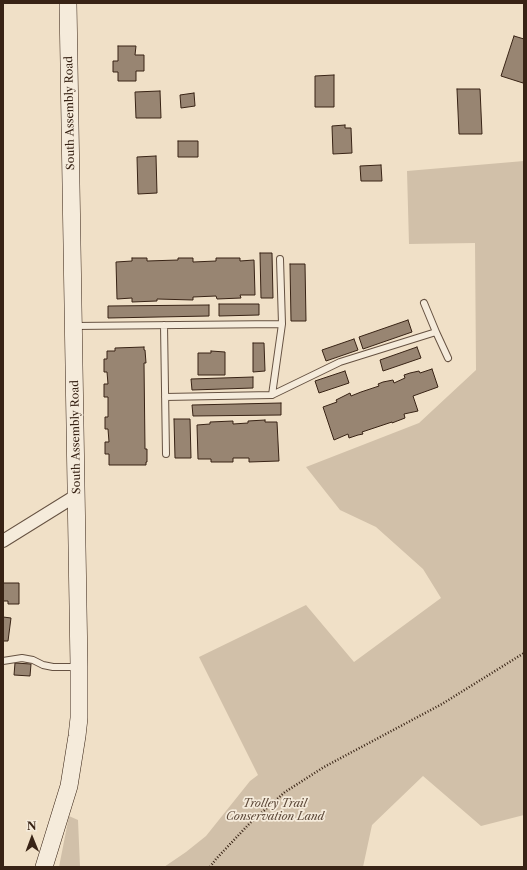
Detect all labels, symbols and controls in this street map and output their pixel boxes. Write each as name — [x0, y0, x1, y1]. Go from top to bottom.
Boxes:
street label: South Assembly Road — [62, 56, 78, 170]
street label: South Assembly Road — [68, 380, 84, 494]
park label: Trolley Trail Conservation Land — [226, 797, 324, 823]
north arrow — [12, 818, 52, 858]
text: N — [27, 819, 37, 833]

